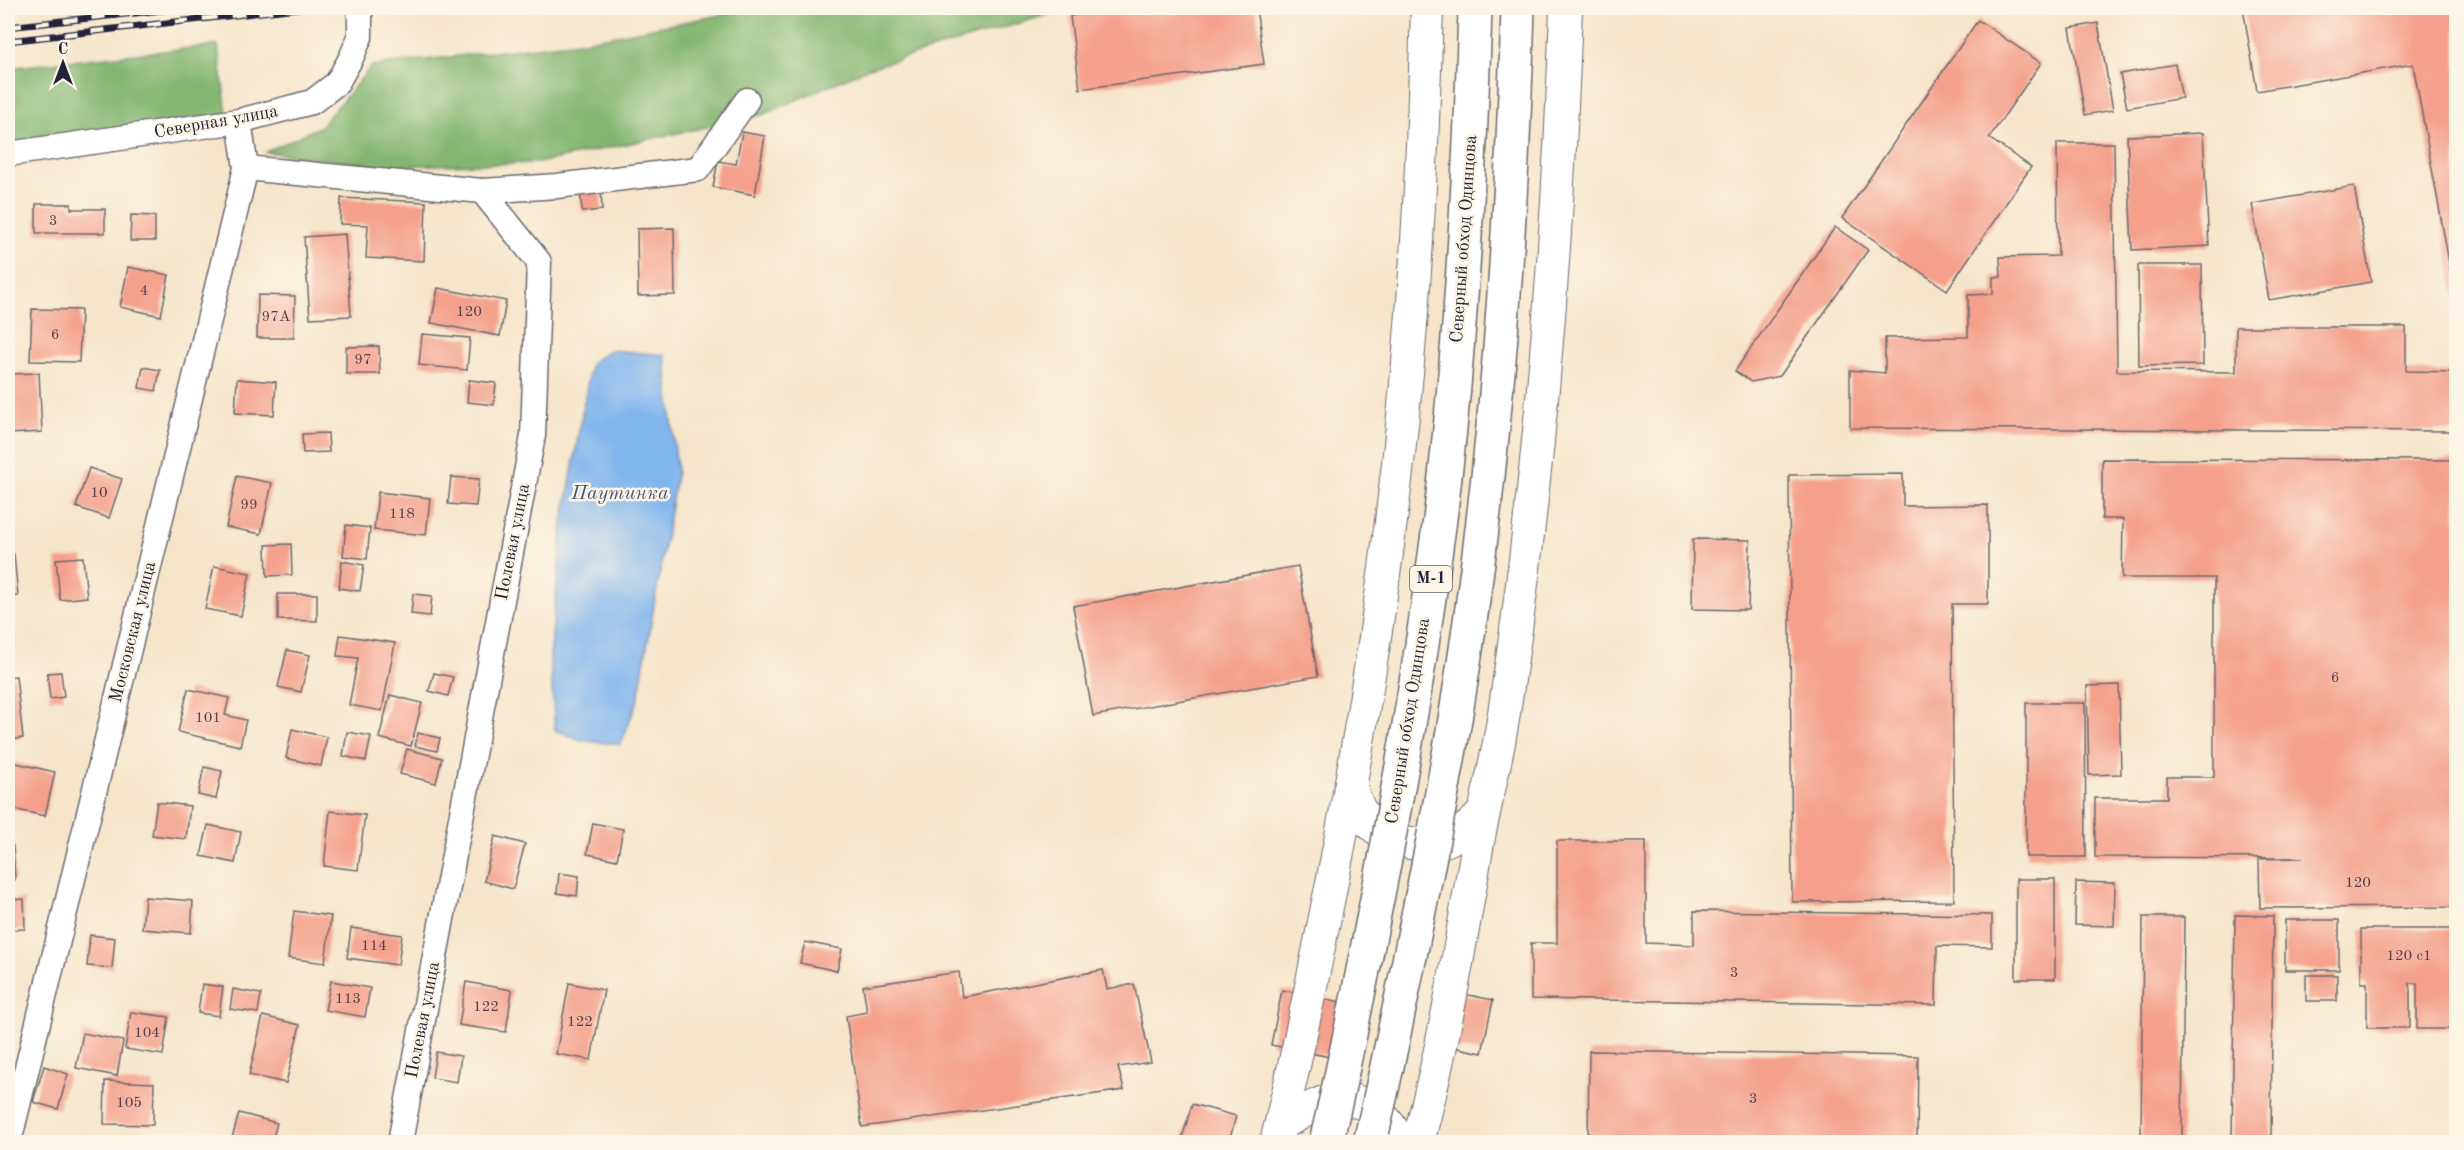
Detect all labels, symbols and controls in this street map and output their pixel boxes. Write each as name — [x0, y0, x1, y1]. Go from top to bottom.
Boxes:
north arrow — [33, 33, 93, 93]
text: С — [58, 42, 68, 58]
street label: Северная улица — [152, 102, 280, 142]
street label: Северный обход Одинцова — [1448, 134, 1480, 344]
house number: 3 — [49, 214, 57, 229]
house number: 4 — [140, 284, 148, 299]
house number: 120 — [456, 305, 482, 320]
house number: 97А — [262, 310, 291, 325]
house number: 6 — [51, 328, 59, 343]
house number: 97 — [354, 353, 372, 368]
street label: Полевая улица — [493, 482, 533, 602]
water label: Паутинка — [570, 484, 669, 504]
house number: 10 — [90, 486, 108, 501]
house number: 99 — [240, 498, 258, 513]
house number: 118 — [389, 507, 415, 522]
street label: Московская улица — [107, 560, 159, 704]
road number: М-1 — [1410, 566, 1452, 592]
street label: Северный обход Одинцова — [1383, 617, 1433, 825]
house number: 6 — [2331, 671, 2339, 686]
house number: 101 — [195, 711, 221, 726]
house number: 120 — [2345, 876, 2371, 891]
house number: 114 — [361, 939, 387, 954]
house number: 120 с1 — [2386, 949, 2432, 964]
street label: Полевая улица — [403, 960, 443, 1080]
house number: 3 — [1730, 966, 1738, 981]
house number: 113 — [335, 992, 361, 1007]
house number: 122 — [473, 1000, 499, 1015]
house number: 122 — [567, 1015, 593, 1030]
house number: 104 — [134, 1026, 160, 1041]
house number: 3 — [1749, 1092, 1757, 1107]
house number: 105 — [116, 1096, 142, 1111]

